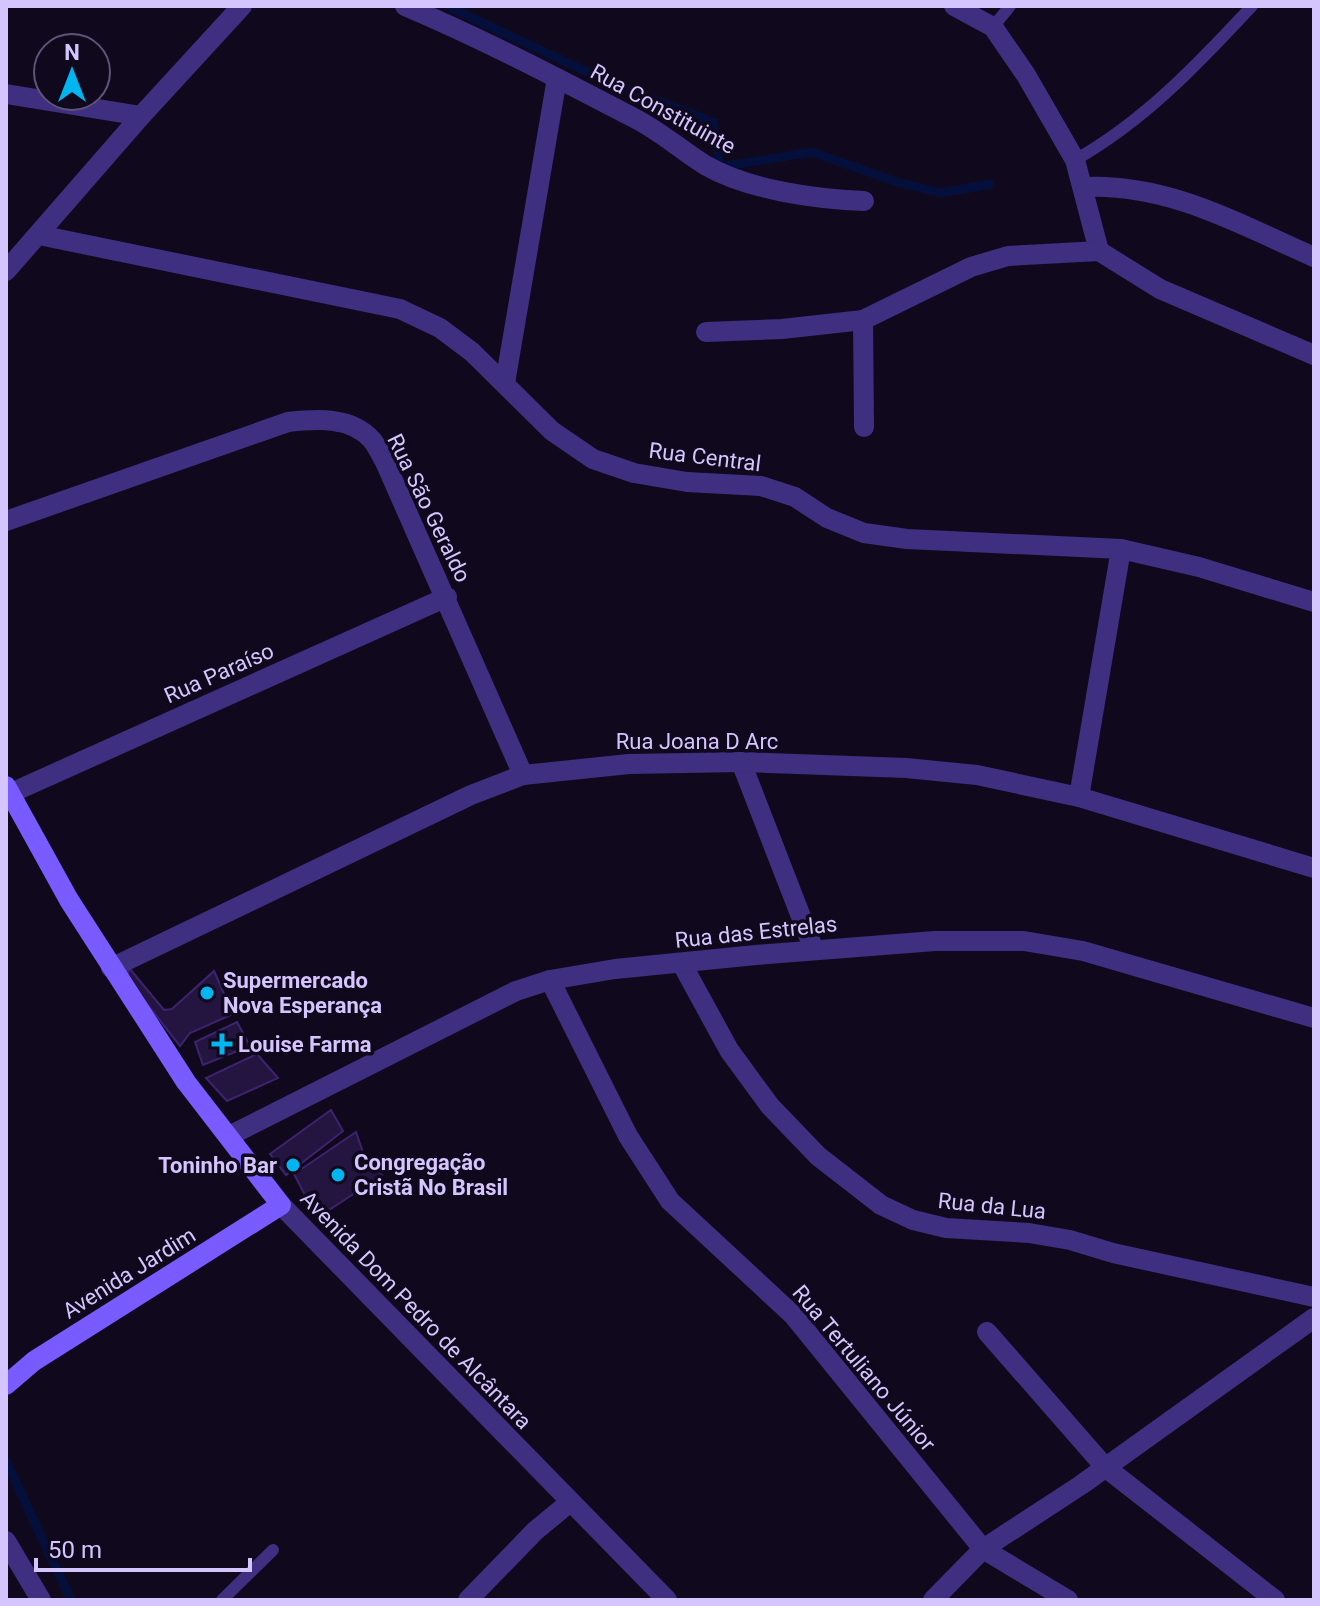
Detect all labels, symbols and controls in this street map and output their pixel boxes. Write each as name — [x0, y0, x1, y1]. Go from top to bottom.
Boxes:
north arrow — [32, 32, 112, 112]
text: N — [64, 40, 80, 65]
street label: Rua Constituinte — [586, 59, 740, 159]
street label: Rua São Geraldo — [382, 430, 476, 586]
street label: Rua Central — [647, 438, 763, 476]
street label: Rua Paraíso — [160, 638, 278, 708]
street label: Rua Joana D Arc — [616, 729, 778, 754]
street label: Rua das Estrelas — [674, 911, 838, 953]
place label: Supermercado Nova Esperança — [223, 968, 382, 1018]
marker: Supermercado Nova Esperança — [198, 984, 216, 1002]
place label: Louise Farma — [238, 1032, 372, 1057]
marker: Louise Farma — [213, 1035, 231, 1053]
place label: Congregação Cristã No Brasil — [354, 1150, 508, 1200]
place label: Toninho Bar — [158, 1153, 277, 1178]
marker: Toninho Bar — [284, 1156, 302, 1174]
marker: Congregação Cristã No Brasil — [329, 1166, 347, 1184]
street label: Avenida Dom Pedro de Alcântara — [295, 1186, 537, 1434]
street label: Rua da Lua — [937, 1188, 1047, 1224]
street label: Avenida Jardim — [58, 1222, 200, 1324]
street label: Rua Tertuliano Júnior — [787, 1280, 941, 1456]
scale bar — [36, 1522, 250, 1572]
text: 50 m — [48, 1536, 102, 1564]

